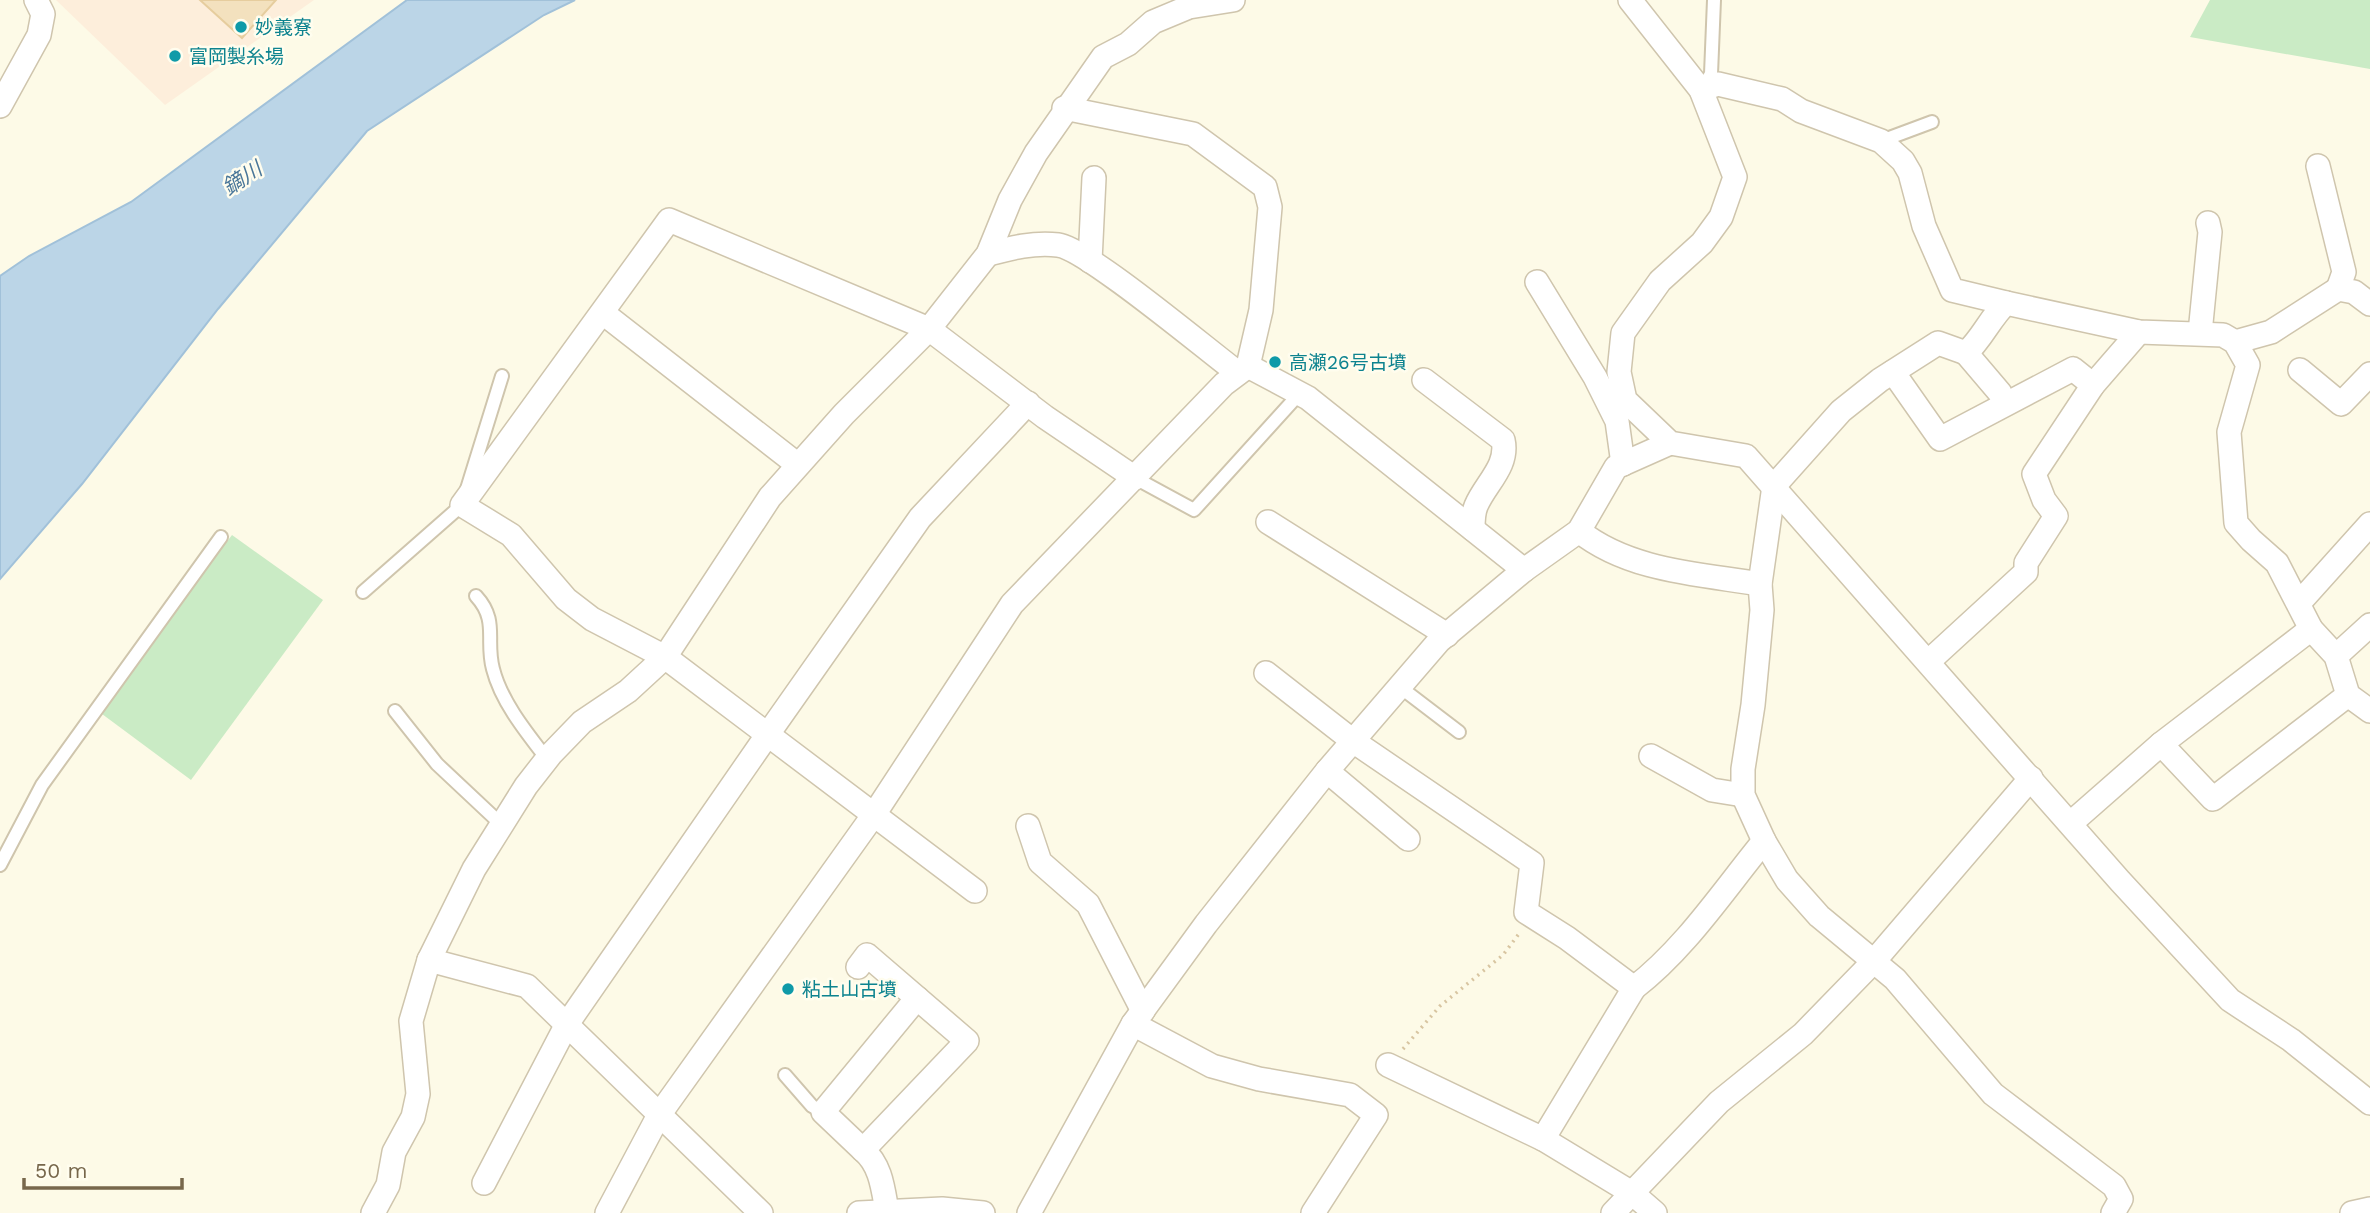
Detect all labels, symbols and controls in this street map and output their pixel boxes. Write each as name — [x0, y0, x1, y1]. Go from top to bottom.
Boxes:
place label: 妙義寮 — [255, 16, 312, 39]
marker: 妙義寮 — [233, 19, 249, 35]
place label: 富岡製糸場 — [189, 45, 284, 68]
marker: 富岡製糸場 — [167, 48, 183, 64]
water label: 鏑川 — [218, 155, 268, 200]
place label: 高瀬26号古墳 — [1289, 351, 1407, 374]
marker: 高瀬26号古墳 — [1267, 354, 1283, 370]
place label: 粘土山古墳 — [802, 978, 897, 1001]
marker: 粘土山古墳 — [780, 981, 796, 997]
scale bar — [24, 1146, 182, 1190]
text: 50 m — [35, 1158, 87, 1183]

